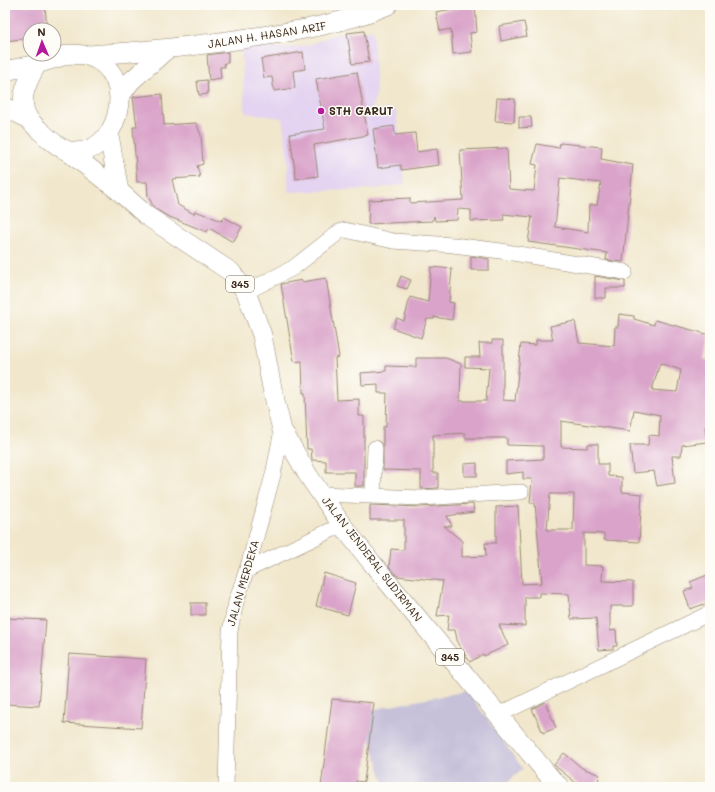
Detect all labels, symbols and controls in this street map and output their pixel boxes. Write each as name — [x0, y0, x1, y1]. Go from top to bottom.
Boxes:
street label: JALAN H. HASAN ARIF — [207, 18, 327, 51]
north arrow — [22, 22, 62, 62]
text: N — [37, 24, 46, 39]
place label: STH GARUT — [329, 103, 394, 118]
marker: STH GARUT — [316, 106, 326, 116]
road number: 345 — [226, 276, 254, 292]
street label: JALAN JENDERAL SUDIRMAN — [319, 493, 426, 624]
street label: JALAN MERDEKA — [223, 538, 262, 628]
road number: 345 — [436, 649, 464, 665]

